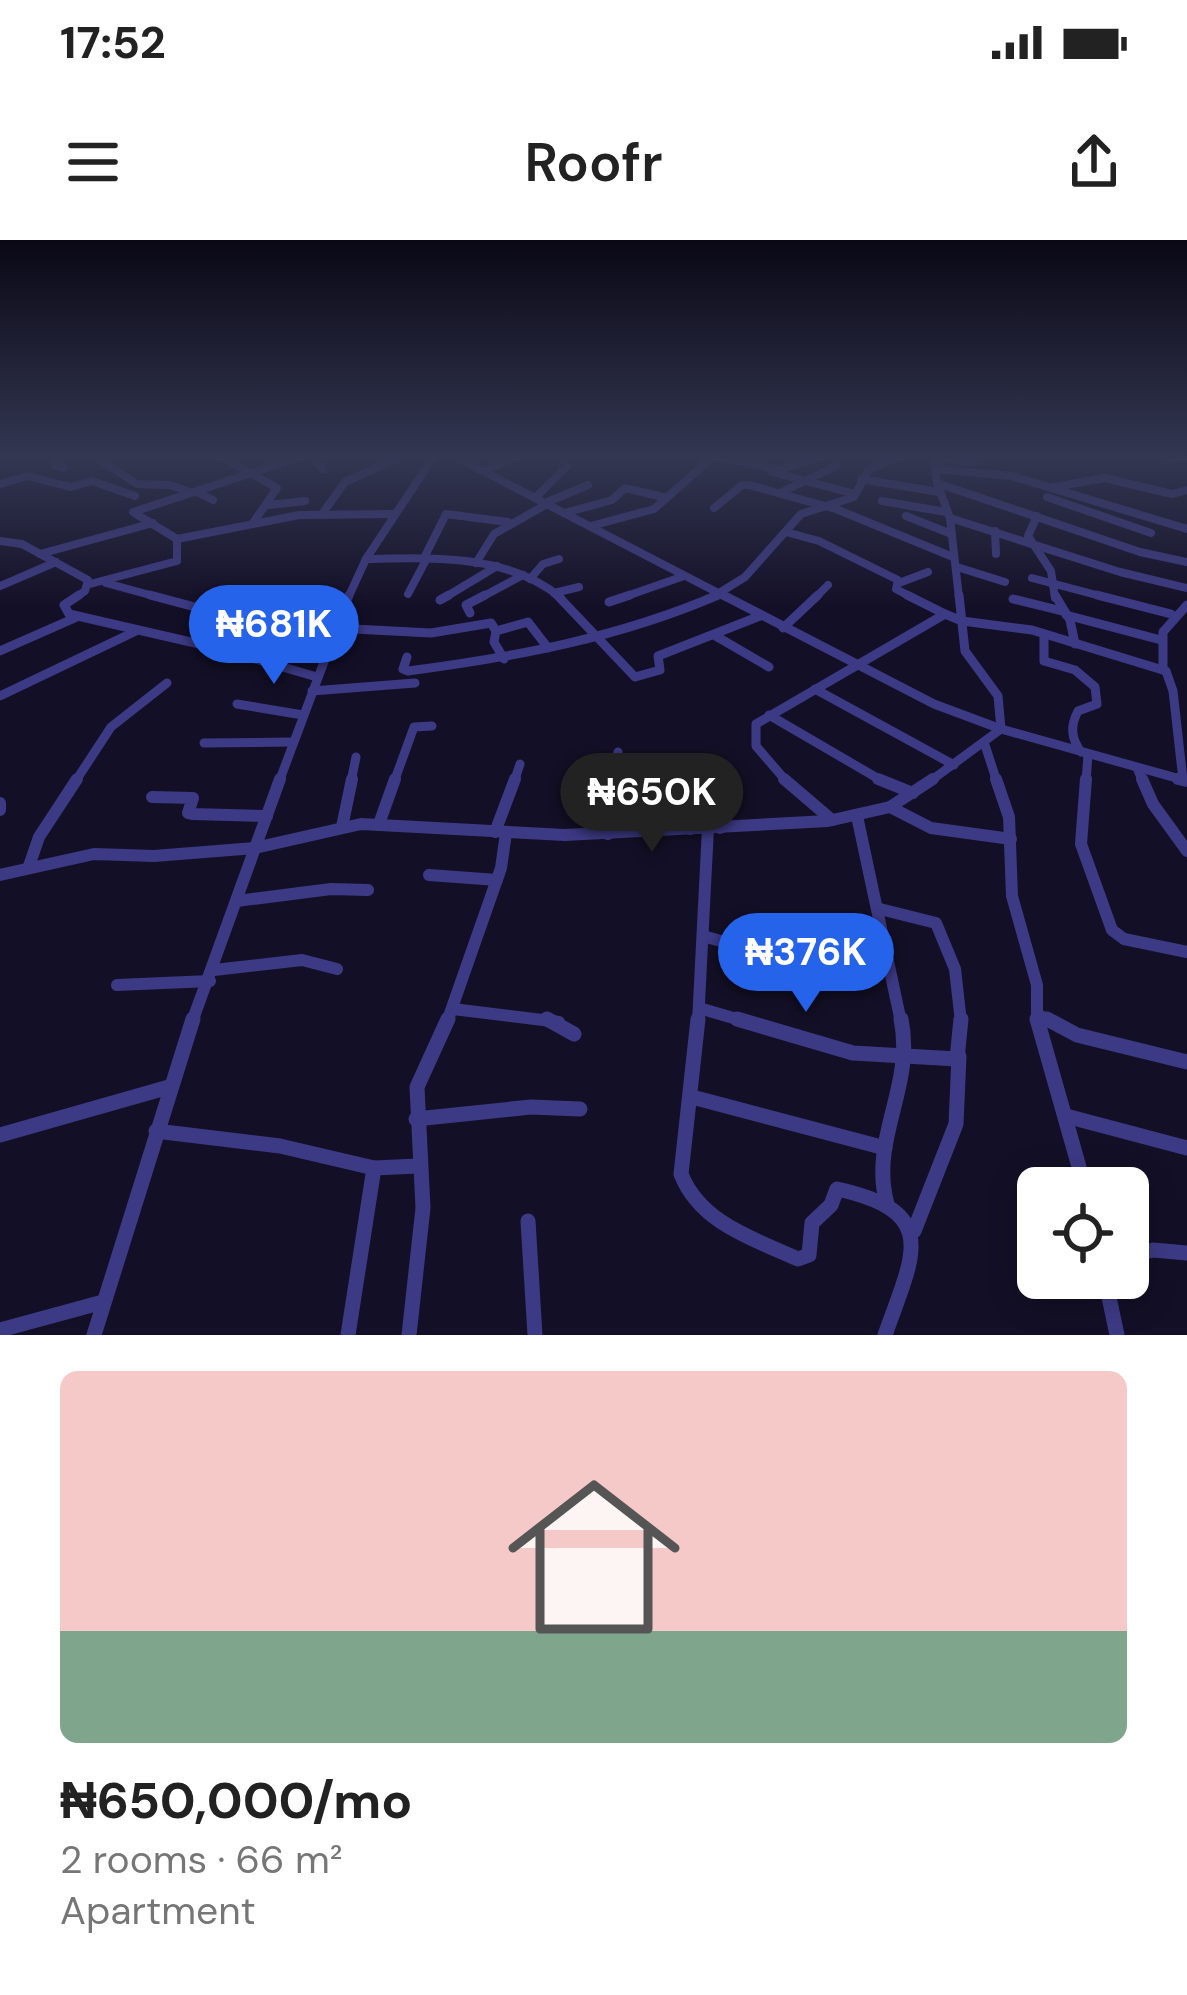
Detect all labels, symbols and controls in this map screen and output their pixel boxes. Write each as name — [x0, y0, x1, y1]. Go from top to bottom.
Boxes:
text: 17:52 — [60, 13, 166, 72]
text: Roofr — [524, 127, 663, 198]
icon: menu — [60, 129, 126, 195]
icon: share — [1061, 129, 1127, 195]
pin: ₦681K — [190, 585, 358, 687]
text: ₦681K — [216, 598, 332, 649]
pin: ₦650K — [568, 753, 736, 855]
text: ₦650K — [587, 766, 717, 817]
pin: ₦376K — [722, 913, 890, 1015]
text: ₦376K — [745, 926, 867, 977]
map controls — [1017, 1167, 1149, 1299]
button: locate — [1017, 1167, 1149, 1299]
icon: home — [486, 1449, 702, 1665]
text: ₦650,000/mo — [60, 1767, 412, 1834]
text: 2 rooms · 66 m² — [60, 1834, 343, 1885]
text: Apartment — [60, 1885, 256, 1936]

